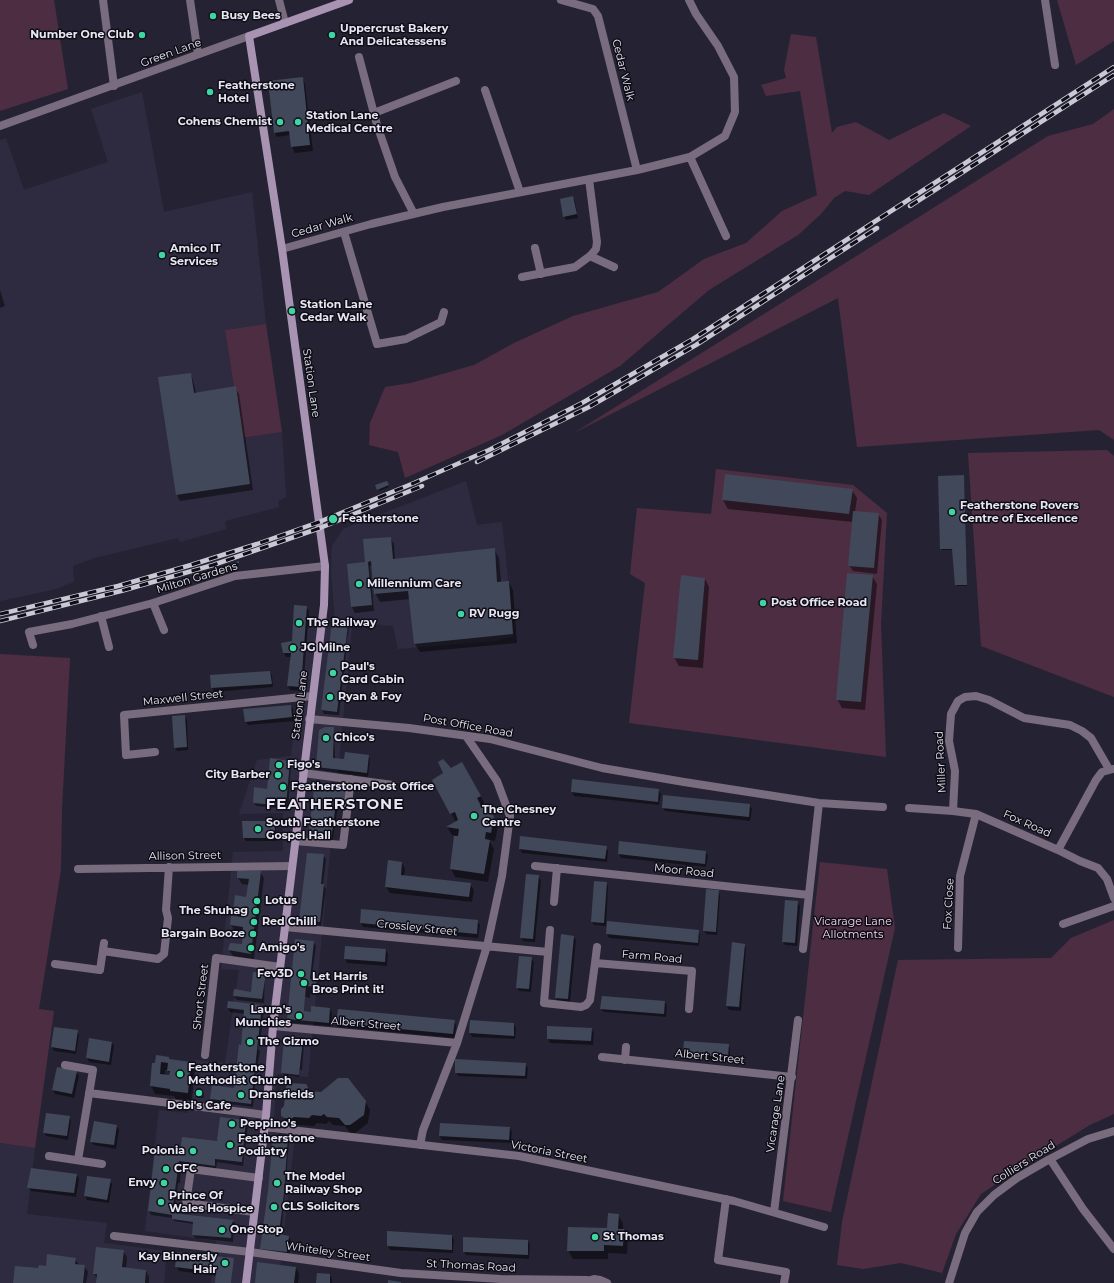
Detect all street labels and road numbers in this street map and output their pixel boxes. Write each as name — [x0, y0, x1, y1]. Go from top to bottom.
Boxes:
street label: Green Lane — [139, 36, 203, 70]
street label: Cedar Walk — [609, 38, 637, 102]
street label: Cedar Walk — [290, 211, 354, 241]
street label: Station Lane — [300, 348, 322, 418]
street label: Milton Gardens — [155, 559, 239, 597]
street label: Station Lane — [289, 670, 311, 740]
street label: Maxwell Street — [142, 687, 224, 709]
street label: Post Office Road — [422, 712, 514, 740]
street label: Miller Road — [933, 731, 949, 793]
street label: Fox Road — [1001, 808, 1053, 840]
street label: Allison Street — [149, 849, 221, 863]
street label: Moor Road — [653, 861, 715, 881]
street label: Fox Close — [941, 878, 957, 930]
street label: Crossley Street — [376, 917, 458, 939]
street label: Farm Road — [621, 948, 683, 966]
street label: Short Street — [190, 963, 212, 1031]
street label: Albert Street — [330, 1014, 402, 1034]
street label: Albert Street — [674, 1047, 746, 1067]
street label: Vicarage Lane — [764, 1075, 788, 1153]
street label: Victoria Street — [510, 1138, 588, 1166]
street label: Colliers Road — [990, 1138, 1058, 1188]
street label: Whiteley Street — [285, 1240, 371, 1264]
street label: St Thomas Road — [426, 1257, 516, 1275]

